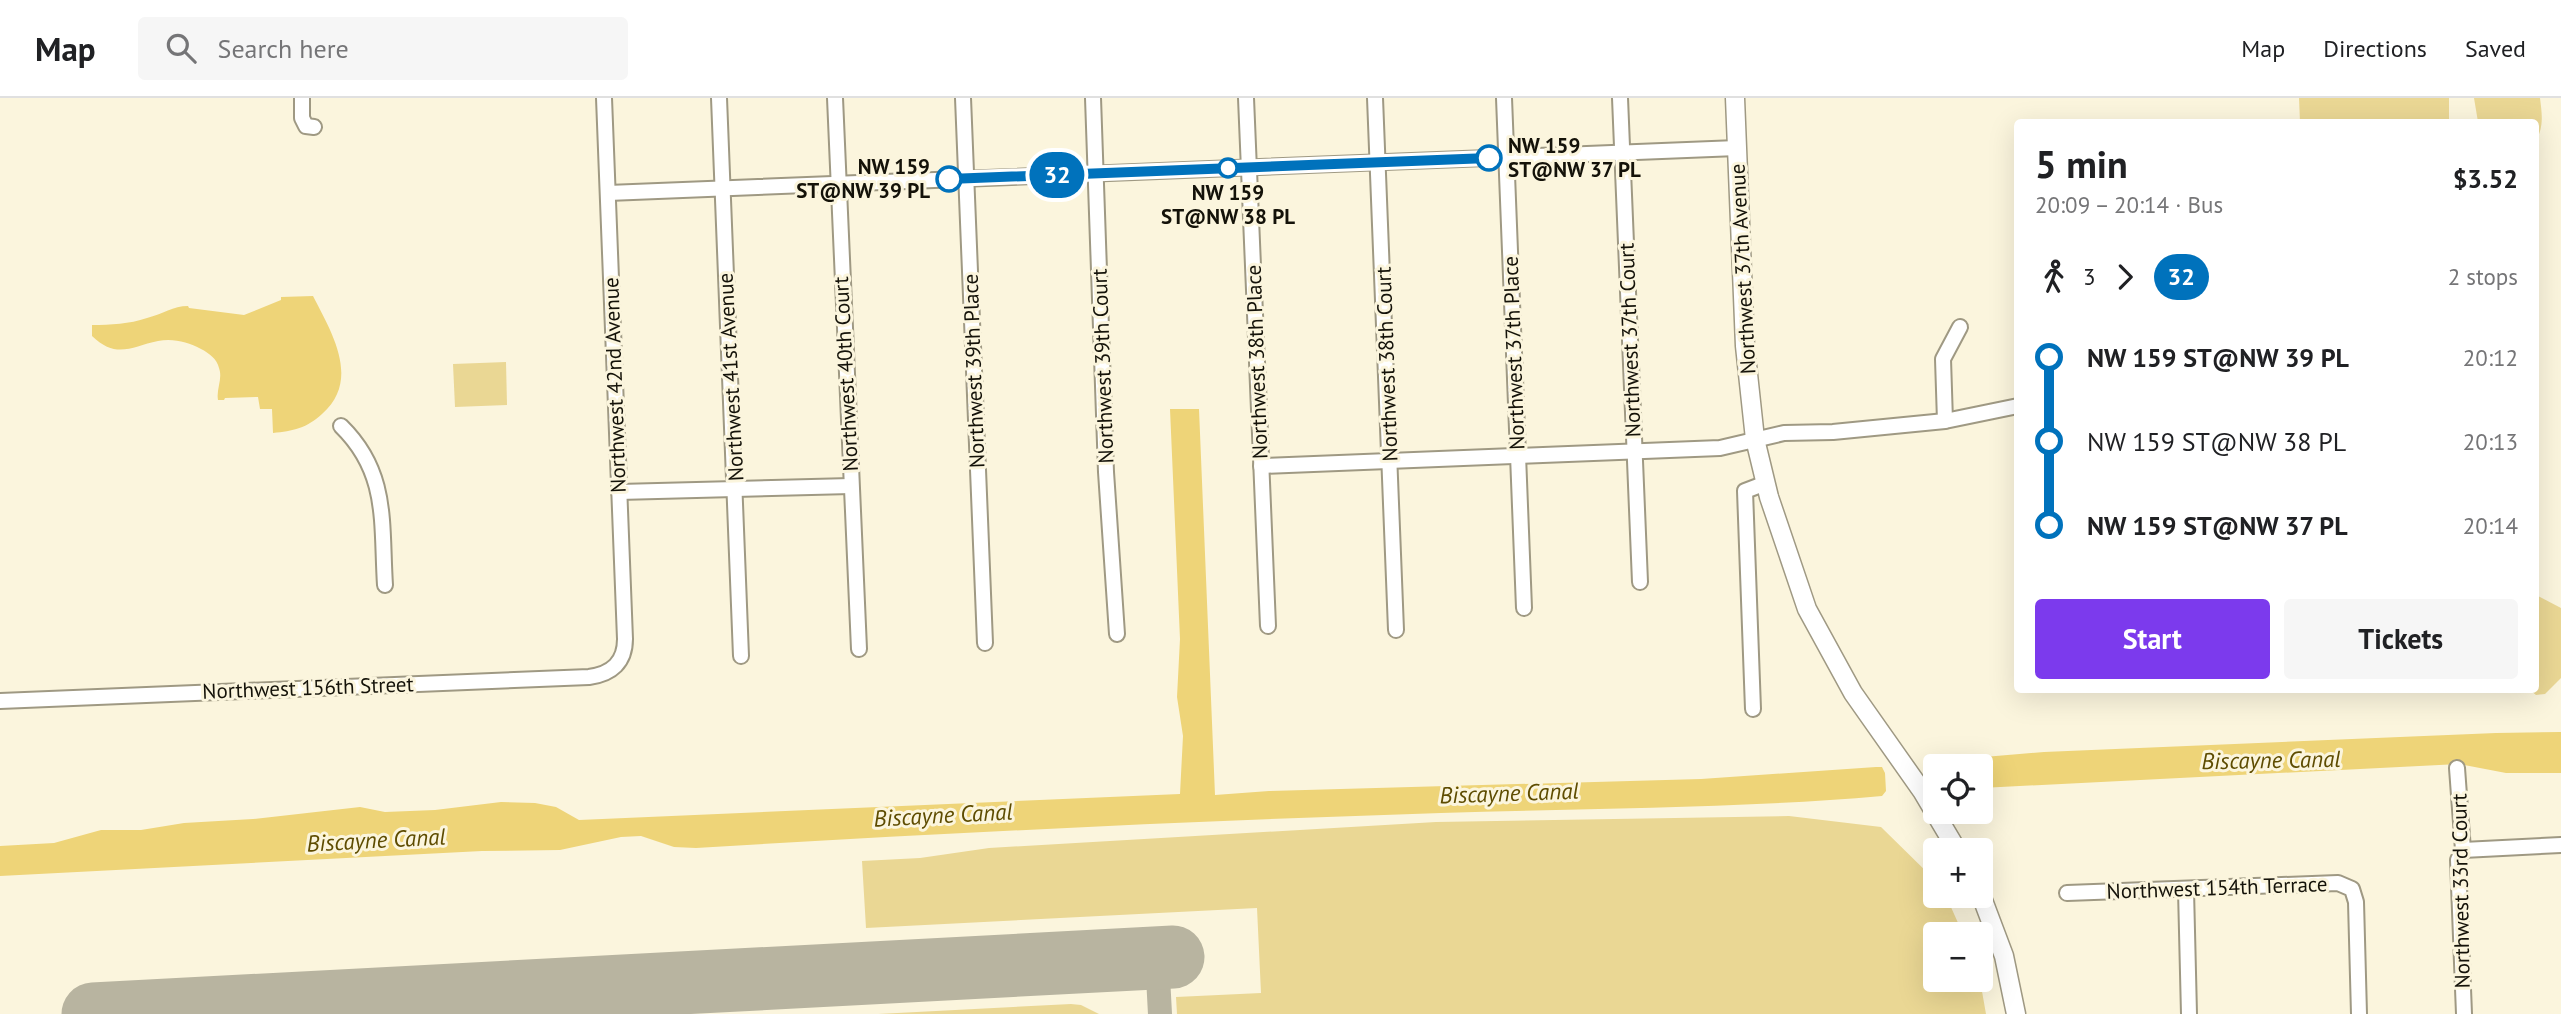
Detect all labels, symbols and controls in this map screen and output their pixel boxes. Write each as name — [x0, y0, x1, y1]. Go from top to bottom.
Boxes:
search box — [138, 17, 628, 80]
text: Map — [35, 27, 96, 70]
icon: search — [162, 29, 200, 67]
text: Search here — [218, 32, 349, 65]
text: Map — [2241, 33, 2285, 64]
text: Directions — [2323, 33, 2427, 64]
text: Saved — [2465, 33, 2526, 64]
place label: NW 159 ST@NW 37 PL — [1508, 132, 1641, 183]
text: 5 min — [2035, 139, 2128, 188]
marker: NW 159 ST@NW 37 PL — [1476, 145, 1502, 171]
line badge: 32 — [1026, 152, 1088, 198]
place label: NW 159 ST@NW 39 PL — [796, 153, 930, 204]
marker: NW 159 ST@NW 38 PL — [1218, 158, 1238, 178]
text: 32 — [1043, 159, 1071, 190]
text: $3.52 — [2453, 162, 2518, 195]
street label: Northwest 37th Avenue — [1724, 163, 1761, 375]
marker: NW 159 ST@NW 39 PL — [936, 166, 962, 192]
place label: NW 159 ST@NW 38 PL — [1161, 179, 1295, 230]
text: 20:09 – 20:14 · Bus — [2035, 190, 2223, 219]
street label: Northwest 37th Court — [1613, 242, 1646, 438]
street label: Northwest 37th Place — [1497, 256, 1530, 450]
icon: walk — [2035, 258, 2073, 296]
icon: forward — [2106, 258, 2144, 296]
text: 32 — [2168, 261, 2195, 292]
text: 3 — [2083, 262, 2096, 291]
text: 2 stops — [2448, 262, 2518, 291]
street label: Northwest 38th Place — [1240, 264, 1273, 460]
street label: Northwest 38th Court — [1370, 266, 1403, 462]
street label: Northwest 39th Court — [1086, 268, 1119, 464]
street label: Northwest 41st Avenue — [712, 272, 749, 482]
street label: Northwest 39th Place — [957, 273, 990, 469]
street label: Northwest 40th Court — [827, 276, 864, 472]
street label: Northwest 42nd Avenue — [597, 277, 632, 493]
text: NW 159 ST@NW 39 PL — [2087, 341, 2349, 374]
text: 20:12 — [2463, 343, 2518, 372]
text: NW 159 ST@NW 38 PL — [2087, 425, 2346, 458]
text: 20:13 — [2463, 427, 2518, 456]
text: NW 159 ST@NW 37 PL — [2087, 509, 2348, 542]
text: 20:14 — [2463, 511, 2518, 540]
button: Start — [2035, 599, 2270, 679]
button: Tickets — [2284, 599, 2518, 679]
street label: Northwest 156th Street — [202, 670, 414, 705]
water label: Biscayne Canal — [2201, 744, 2341, 775]
map controls — [1923, 754, 1993, 992]
button: locate — [1923, 754, 1993, 824]
water label: Biscayne Canal — [1439, 776, 1579, 809]
street label: Northwest 33rd Court — [2445, 793, 2476, 989]
water label: Biscayne Canal — [873, 796, 1013, 833]
water label: Biscayne Canal — [306, 821, 446, 858]
button: + — [1923, 838, 1993, 908]
street label: Northwest 154th Terrace — [2106, 870, 2328, 905]
button: − — [1923, 922, 1993, 992]

